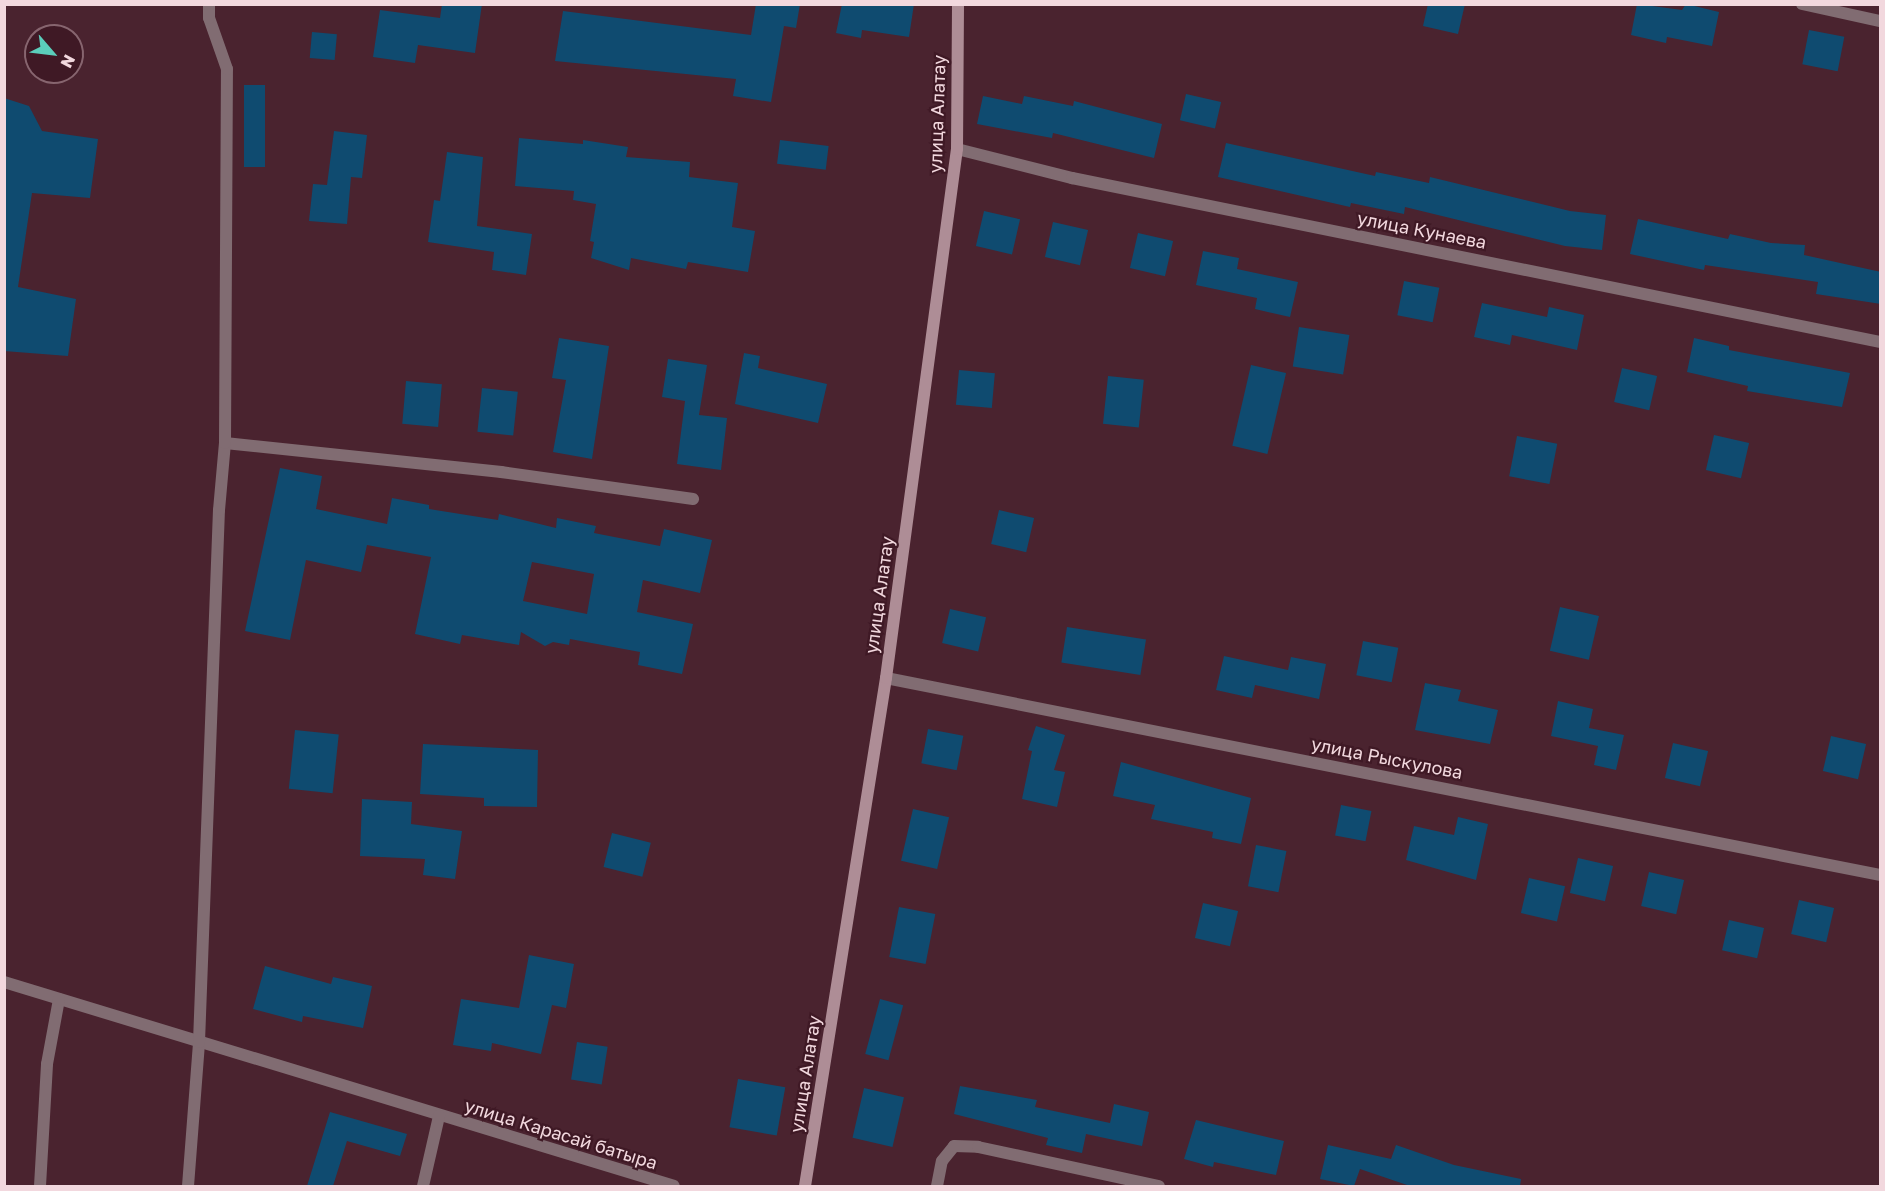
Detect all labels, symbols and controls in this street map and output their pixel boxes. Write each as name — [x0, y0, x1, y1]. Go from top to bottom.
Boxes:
north arrow — [24, 24, 84, 84]
text: N — [56, 51, 80, 72]
street label: улица Алатау — [924, 54, 950, 174]
street label: улица Кунаева — [1356, 207, 1488, 253]
street label: улица Алатау — [860, 535, 898, 655]
street label: улица Рыскулова — [1309, 733, 1465, 783]
street label: улица Алатау — [785, 1014, 825, 1134]
street label: улица Карасай батыра — [462, 1094, 660, 1174]

